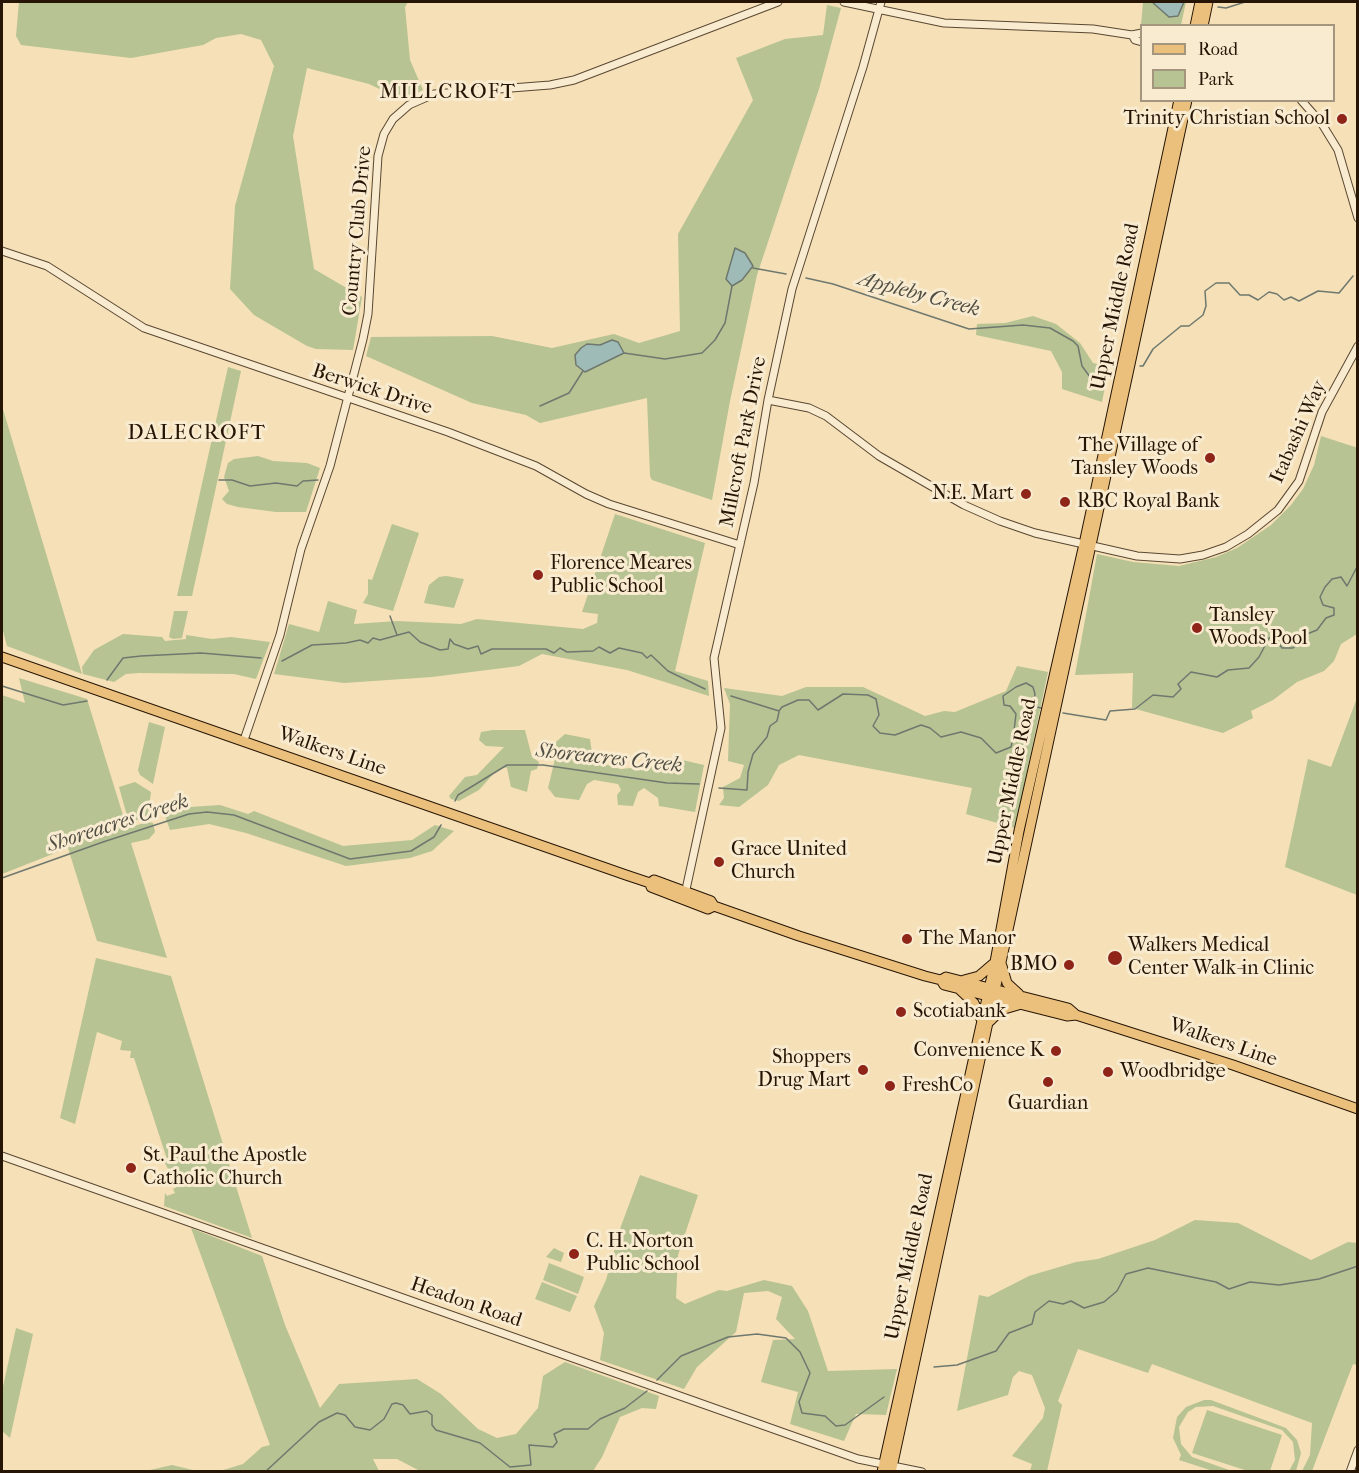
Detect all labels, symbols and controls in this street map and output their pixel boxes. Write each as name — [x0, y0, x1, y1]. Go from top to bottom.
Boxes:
legend — [1140, 24, 1335, 102]
text: Road — [1198, 39, 1238, 60]
text: Park — [1198, 69, 1234, 90]
district label: MILLCROFT — [380, 80, 516, 106]
place label: Trinity Christian School — [1123, 107, 1330, 131]
marker: Trinity Christian School — [1335, 112, 1349, 126]
street label: Country Club Drive — [339, 145, 377, 317]
street label: Upper Middle Road — [1087, 221, 1145, 393]
water label: Appleby Creek — [855, 267, 983, 323]
street label: Millcroft Park Drive — [716, 355, 772, 529]
street label: Berwick Drive — [309, 359, 435, 421]
street label: Itabashi Way — [1266, 377, 1332, 487]
district label: DALECROFT — [128, 421, 266, 447]
place label: The Village of Tansley Woods — [1071, 434, 1198, 481]
marker: The Village of Tansley Woods — [1203, 451, 1217, 465]
place label: N.E. Mart — [932, 482, 1014, 506]
marker: N.E. Mart — [1019, 487, 1033, 501]
place label: RBC Royal Bank — [1077, 490, 1220, 514]
marker: RBC Royal Bank — [1058, 495, 1072, 509]
place label: Florence Meares Public School — [550, 552, 692, 599]
marker: Florence Meares Public School — [531, 568, 545, 582]
place label: Tansley Woods Pool — [1209, 604, 1307, 651]
marker: Tansley Woods Pool — [1190, 621, 1204, 635]
street label: Upper Middle Road — [984, 696, 1042, 868]
street label: Walkers Line — [275, 722, 389, 782]
water label: Shoreacres Creek — [534, 739, 684, 779]
water label: Shoreacres Creek — [44, 789, 192, 859]
place label: Grace United Church — [731, 838, 847, 885]
marker: Grace United Church — [712, 855, 726, 869]
place label: The Manor — [919, 927, 1016, 951]
marker: The Manor — [900, 932, 914, 946]
place label: Walkers Medical Center Walk-in Clinic — [1128, 934, 1314, 981]
marker: Walkers Medical Center Walk-in Clinic — [1106, 949, 1124, 967]
place label: BMO — [1010, 953, 1057, 977]
marker: BMO — [1062, 958, 1076, 972]
place label: Scotiabank — [913, 1000, 1006, 1024]
marker: Scotiabank — [894, 1005, 908, 1019]
street label: Walkers Line — [1166, 1013, 1280, 1073]
place label: Convenience K — [913, 1039, 1044, 1063]
marker: Convenience K — [1049, 1044, 1063, 1058]
place label: Shoppers Drug Mart — [758, 1046, 851, 1093]
place label: Woodbridge — [1120, 1060, 1226, 1084]
marker: Shoppers Drug Mart — [856, 1063, 870, 1077]
marker: Woodbridge — [1101, 1065, 1115, 1079]
place label: FreshCo — [902, 1074, 973, 1098]
marker: Guardian — [1041, 1075, 1055, 1089]
marker: FreshCo — [883, 1079, 897, 1093]
place label: Guardian — [1008, 1092, 1088, 1116]
place label: St. Paul the Apostle Catholic Church — [143, 1144, 307, 1191]
marker: St. Paul the Apostle Catholic Church — [124, 1161, 138, 1175]
street label: Upper Middle Road — [881, 1171, 939, 1343]
place label: C. H. Norton Public School — [586, 1230, 700, 1277]
marker: C. H. Norton Public School — [567, 1247, 581, 1261]
street label: Headon Road — [407, 1273, 525, 1333]

